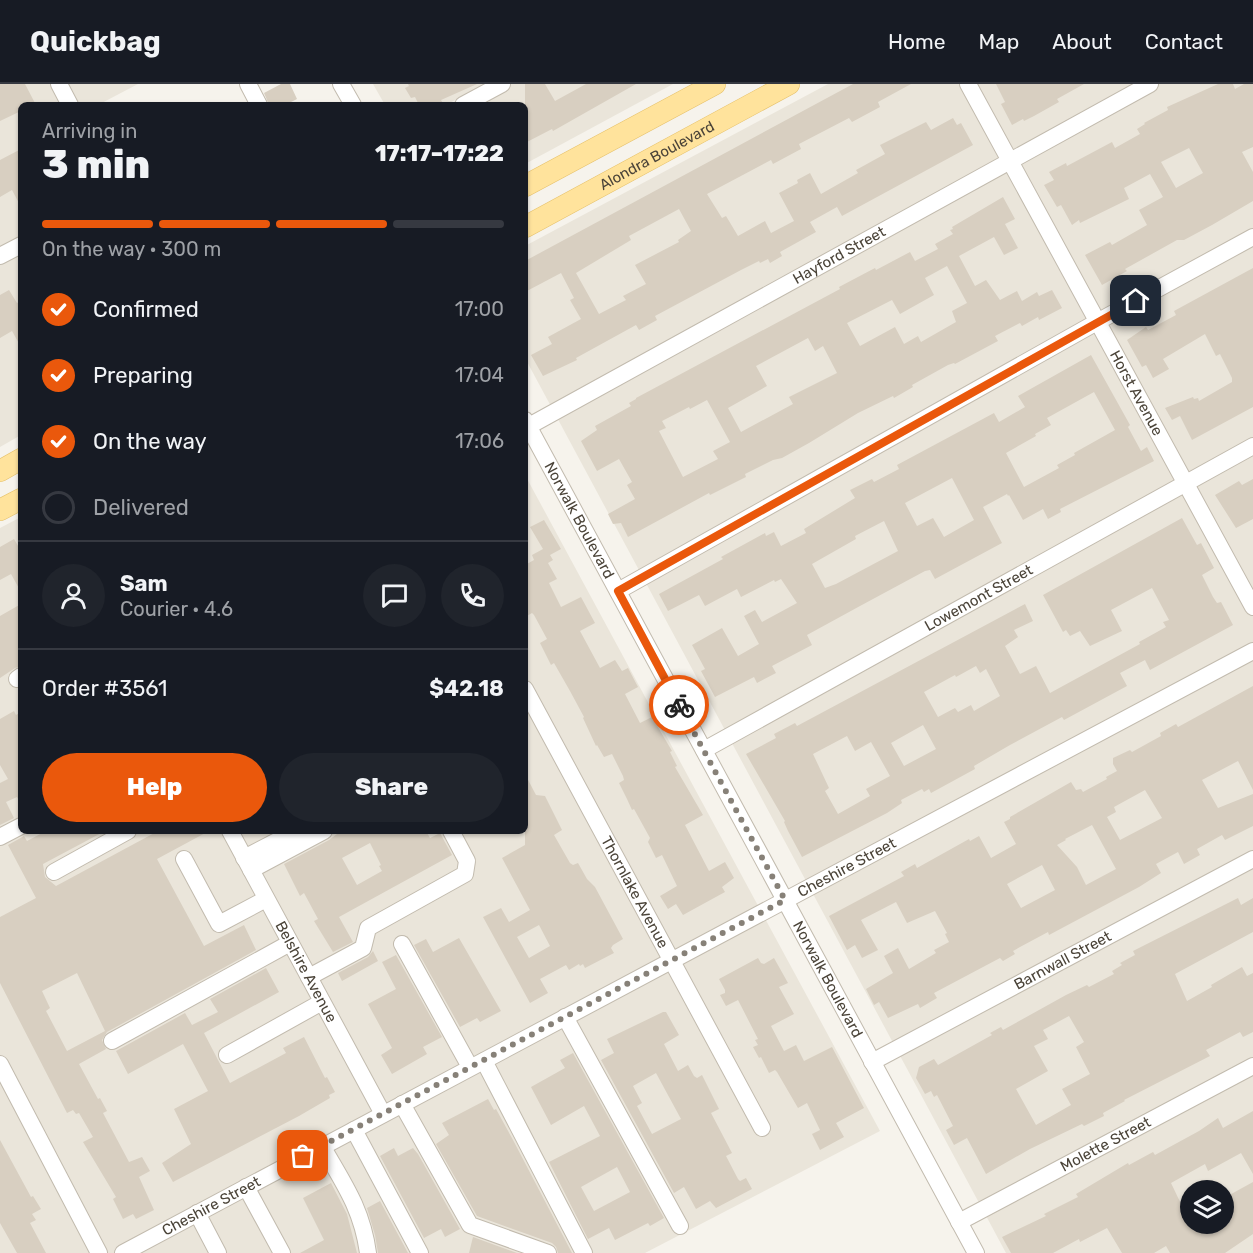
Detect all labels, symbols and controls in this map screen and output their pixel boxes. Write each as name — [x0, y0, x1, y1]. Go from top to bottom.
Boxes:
text: Quickbag — [30, 25, 161, 58]
text: Home — [888, 29, 945, 54]
text: Map — [978, 29, 1019, 54]
text: About — [1052, 29, 1112, 54]
text: Contact — [1145, 29, 1223, 54]
street label: Alondra Boulevard — [596, 117, 718, 194]
text: Arriving in — [42, 119, 137, 143]
text: 17:17–17:22 — [375, 140, 504, 167]
text: 3 min — [42, 142, 150, 188]
street label: Hayford Street — [790, 222, 889, 288]
text: On the way · 300 m — [42, 237, 221, 261]
pin — [1110, 275, 1161, 326]
icon: home — [1119, 284, 1152, 317]
icon: check — [42, 293, 75, 326]
text: Confirmed — [93, 296, 199, 323]
text: 17:00 — [455, 297, 504, 321]
street label: Horst Avenue — [1106, 347, 1167, 439]
icon: check — [42, 359, 75, 392]
text: Preparing — [93, 362, 193, 389]
text: 17:04 — [455, 363, 504, 387]
icon: check — [42, 425, 75, 458]
text: On the way — [93, 428, 207, 455]
text: 17:06 — [455, 429, 504, 453]
street label: Norwalk Boulevard — [540, 459, 618, 582]
text: Delivered — [93, 494, 189, 521]
street label: Lowemont Street — [921, 561, 1036, 635]
button: person — [42, 564, 105, 627]
button: chat — [363, 564, 426, 627]
button: phone — [441, 564, 504, 627]
text: Sam — [120, 570, 168, 597]
text: Courier · 4.6 — [120, 597, 233, 621]
text: Order #3561 — [42, 675, 167, 702]
text: $42.18 — [429, 675, 504, 702]
courier — [649, 675, 709, 735]
icon: bike — [663, 689, 696, 722]
button: Help — [42, 753, 267, 822]
button: Share — [279, 753, 504, 822]
street label: Thornlake Avenue — [597, 833, 672, 951]
street label: Cheshire Street — [794, 834, 899, 901]
street label: Belshire Avenue — [271, 918, 341, 1025]
street label: Norwalk Boulevard — [789, 918, 867, 1041]
street label: Barnwall Street — [1011, 927, 1114, 994]
street label: Molette Street — [1057, 1113, 1154, 1176]
pin — [277, 1130, 328, 1181]
icon: bag — [286, 1139, 319, 1172]
street label: Cheshire Street — [159, 1172, 264, 1240]
map controls — [1180, 1180, 1234, 1234]
button: layers — [1180, 1180, 1234, 1234]

